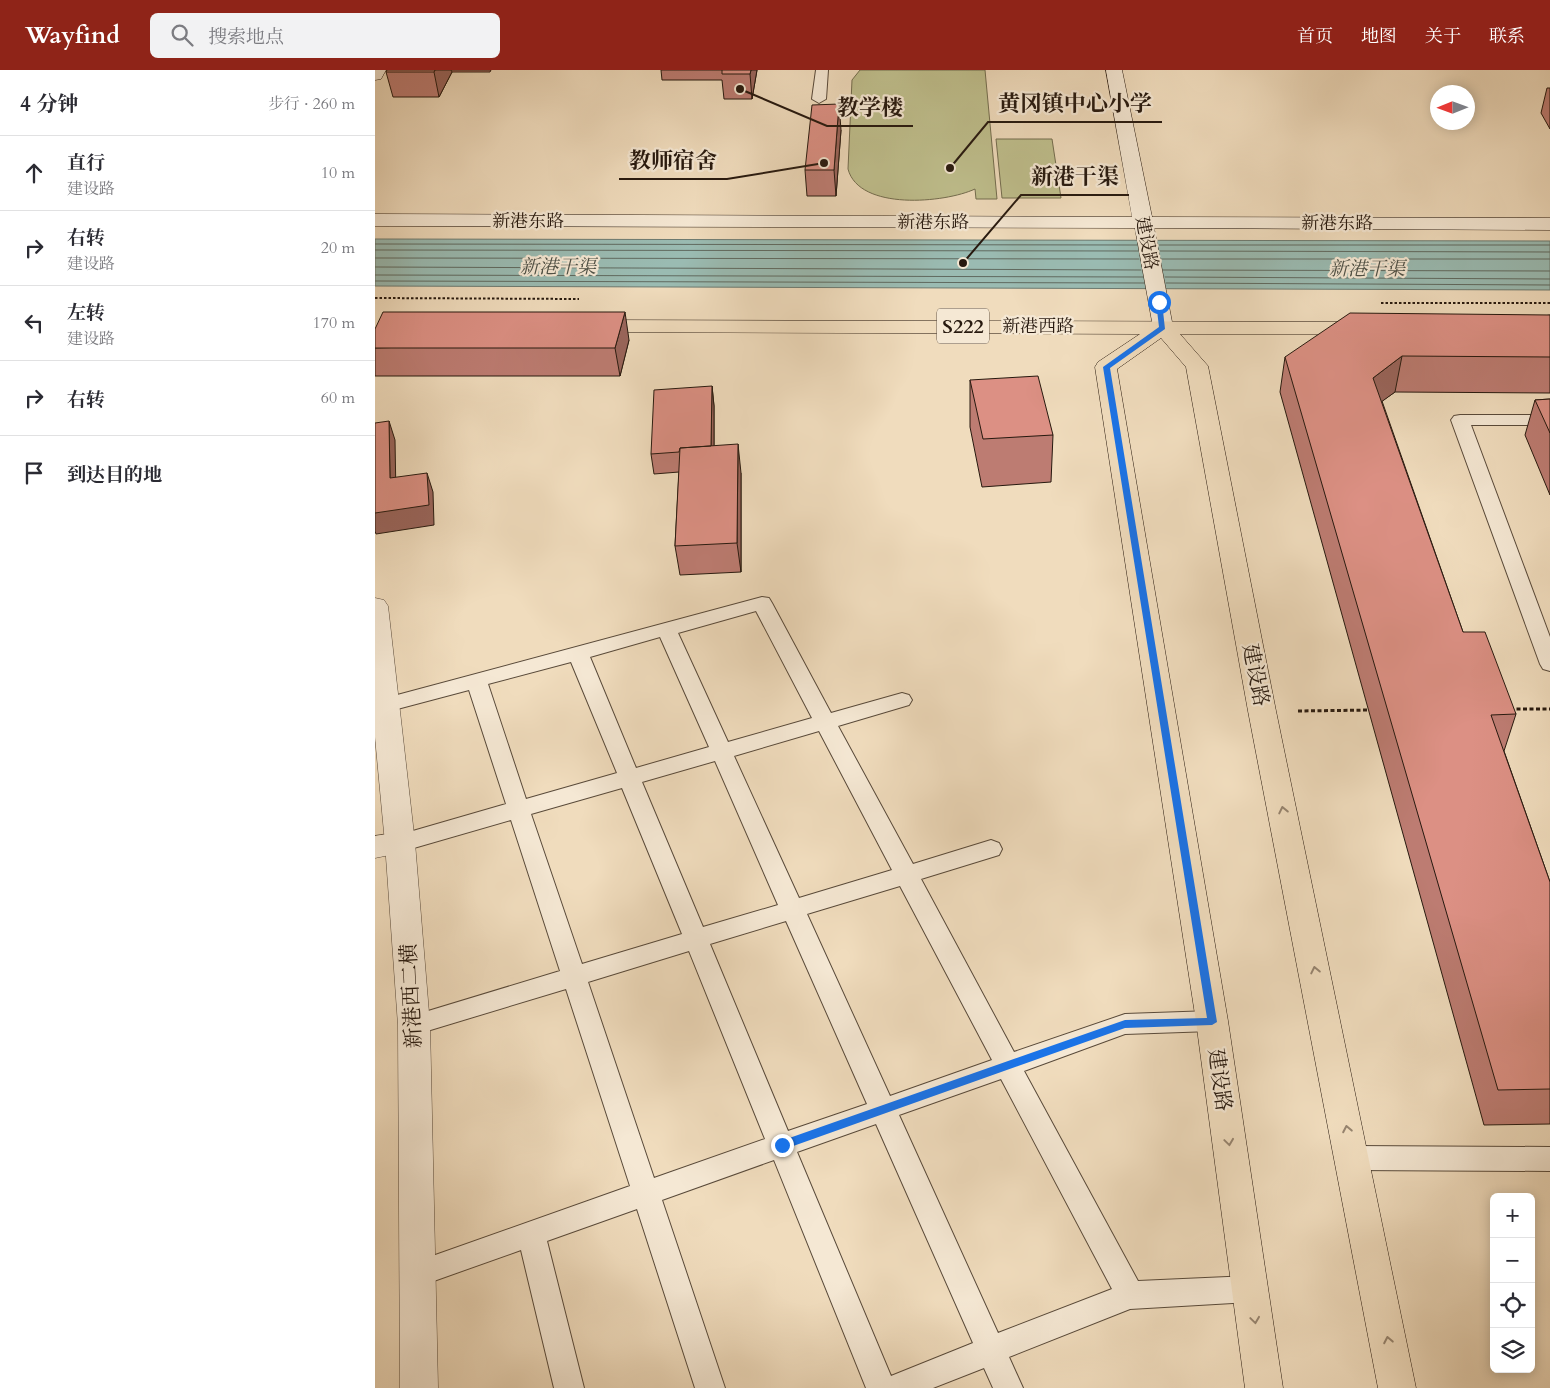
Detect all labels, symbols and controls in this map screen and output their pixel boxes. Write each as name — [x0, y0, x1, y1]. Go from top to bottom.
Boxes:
search box — [150, 13, 500, 58]
text: Wayfind — [25, 19, 120, 52]
icon: search — [168, 21, 196, 49]
text: 搜索地点 — [208, 24, 284, 50]
text: 首页 — [1297, 24, 1333, 49]
text: 地图 — [1361, 24, 1397, 49]
text: 关于 — [1425, 24, 1461, 49]
text: 联系 — [1489, 24, 1525, 49]
callout: 黄冈镇中心小学 — [988, 85, 1162, 122]
north arrow — [1430, 85, 1475, 130]
callout: 教学楼 — [827, 89, 913, 126]
text: 黄冈镇中心小学 — [998, 89, 1152, 119]
text: 4 分钟 — [20, 90, 78, 119]
text: 步行 · 260 m — [268, 93, 355, 115]
text: 教学楼 — [837, 93, 903, 123]
callout: 教师宿舍 — [619, 142, 727, 179]
text: 教师宿舍 — [629, 146, 717, 176]
text: 直行 — [67, 150, 105, 176]
callout: 新港干渠 — [1021, 158, 1129, 195]
icon: ahead — [20, 159, 48, 187]
text: 10 m — [321, 162, 355, 184]
text: 新港干渠 — [1031, 162, 1119, 192]
text: 建设路 — [67, 178, 115, 200]
street label: 新港东路 — [492, 209, 564, 234]
street label: 新港东路 — [897, 210, 969, 235]
street label: 新港东路 — [1301, 211, 1373, 236]
street label: 建设路 — [1129, 214, 1164, 272]
text: 右转 — [67, 225, 105, 251]
icon: right — [20, 234, 48, 262]
text: 20 m — [321, 237, 355, 259]
text: 建设路 — [67, 253, 115, 275]
water label: 新港干渠 — [520, 254, 599, 280]
water label: 新港干渠 — [1329, 256, 1408, 282]
route start — [1148, 291, 1171, 314]
text: 左转 — [67, 300, 105, 326]
road number: S222 — [937, 308, 989, 344]
icon: left — [20, 309, 48, 337]
text: 170 m — [313, 312, 355, 334]
street label: 新港西路 — [1002, 314, 1074, 339]
text: 建设路 — [67, 328, 115, 350]
icon: right — [20, 384, 48, 412]
text: 右转 — [67, 387, 105, 413]
text: 60 m — [321, 387, 355, 409]
icon: arrive — [20, 459, 48, 487]
text: 到达目的地 — [67, 462, 162, 488]
street label: 建设路 — [1235, 641, 1276, 709]
one-way arrow — [1278, 806, 1288, 815]
street label: 新港西二横 — [394, 943, 429, 1049]
one-way arrow — [1310, 965, 1321, 974]
street label: 建设路 — [1201, 1047, 1238, 1113]
one-way arrow — [1342, 1125, 1353, 1133]
route end — [771, 1134, 794, 1157]
one-way arrow — [1223, 1138, 1234, 1146]
map controls — [1490, 1193, 1535, 1373]
button: + — [1490, 1193, 1535, 1238]
button: − — [1490, 1238, 1535, 1283]
button: locate — [1490, 1283, 1535, 1328]
one-way arrow — [1249, 1316, 1259, 1325]
button: layers — [1490, 1328, 1535, 1373]
one-way arrow — [1383, 1336, 1393, 1345]

